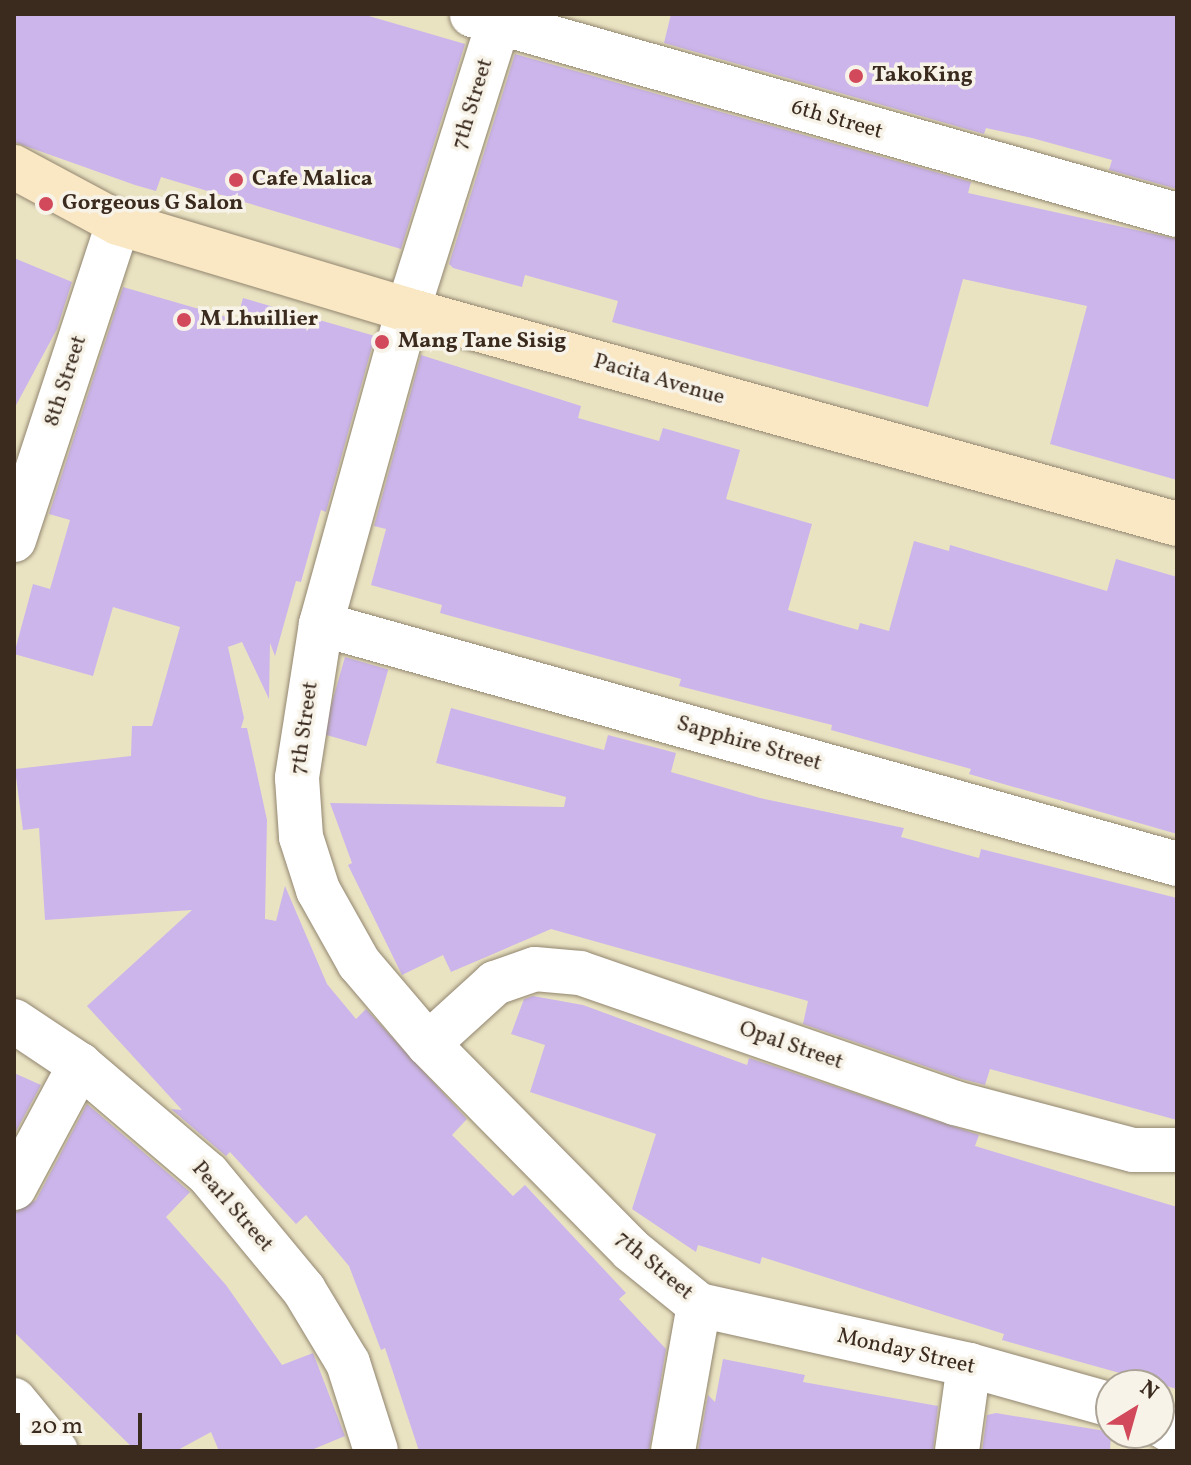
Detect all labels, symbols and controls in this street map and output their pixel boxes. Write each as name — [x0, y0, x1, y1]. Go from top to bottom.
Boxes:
street label: 7th Street — [447, 55, 499, 153]
place label: TakoKing — [872, 63, 973, 89]
marker: TakoKing — [847, 67, 865, 85]
street label: 6th Street — [788, 94, 886, 146]
place label: Cafe Malica — [252, 167, 373, 193]
marker: Cafe Malica — [227, 171, 245, 189]
place label: Gorgeous G Salon — [62, 191, 243, 217]
marker: Gorgeous G Salon — [37, 195, 55, 213]
place label: M Lhuillier — [200, 307, 318, 333]
marker: M Lhuillier — [175, 311, 193, 329]
place label: Mang Tane Sisig — [398, 329, 567, 355]
street label: 8th Street — [39, 332, 93, 430]
marker: Mang Tane Sisig — [373, 333, 391, 351]
street label: Pacita Avenue — [590, 349, 728, 411]
street label: 7th Street — [285, 680, 325, 776]
street label: Sapphire Street — [673, 711, 825, 777]
street label: Opal Street — [736, 1016, 846, 1076]
street label: Pearl Street — [185, 1156, 279, 1258]
street label: 7th Street — [610, 1226, 698, 1306]
street label: Monday Street — [834, 1323, 978, 1381]
north arrow — [1095, 1369, 1175, 1449]
text: N — [1133, 1374, 1164, 1408]
scale bar — [20, 1397, 146, 1447]
text: 20 m — [30, 1410, 83, 1444]

